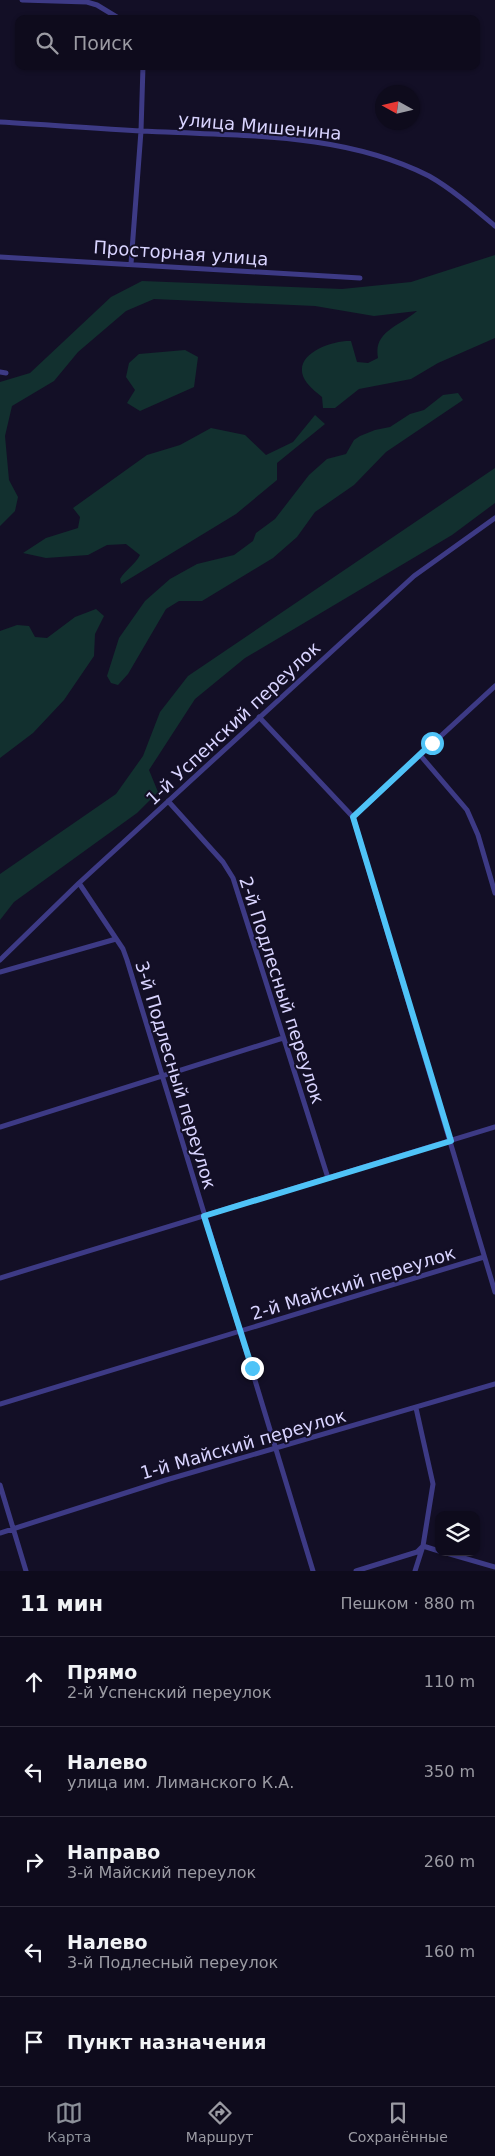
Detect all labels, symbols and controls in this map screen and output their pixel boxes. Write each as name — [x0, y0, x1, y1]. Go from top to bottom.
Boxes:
search box — [15, 15, 480, 70]
icon: search — [33, 29, 61, 57]
text: Поиск — [73, 32, 133, 54]
north arrow — [375, 85, 420, 130]
street label: улица Мишенина — [177, 108, 343, 144]
street label: Просторная улица — [93, 236, 269, 270]
street label: 1-й Успенский переулок — [142, 637, 324, 809]
route start — [421, 732, 444, 755]
street label: 2-й Подлесный переулок — [235, 874, 329, 1106]
street label: 3-й Подлесный переулок — [131, 958, 221, 1192]
street label: 2-й Майский переулок — [248, 1242, 458, 1324]
route end — [241, 1357, 264, 1380]
street label: 1-й Майский переулок — [138, 1405, 348, 1483]
map controls — [435, 1511, 480, 1556]
button: layers — [435, 1511, 480, 1556]
text: 11 мин — [20, 1592, 103, 1616]
text: Пешком · 880 m — [340, 1594, 475, 1613]
text: Прямо — [67, 1661, 137, 1683]
icon: ahead — [20, 1668, 48, 1696]
text: 110 m — [424, 1672, 475, 1691]
text: 2-й Успенский переулок — [67, 1683, 272, 1702]
text: Налево — [67, 1751, 148, 1773]
icon: left — [20, 1758, 48, 1786]
text: 350 m — [424, 1762, 475, 1781]
text: улица им. Лиманского К.А. — [67, 1773, 294, 1792]
text: Направо — [67, 1841, 160, 1863]
icon: right — [20, 1848, 48, 1876]
text: 260 m — [424, 1852, 475, 1871]
text: 3-й Майский переулок — [67, 1863, 256, 1882]
text: Налево — [67, 1931, 148, 1953]
icon: left — [20, 1938, 48, 1966]
text: 160 m — [424, 1942, 475, 1961]
text: 3-й Подлесный переулок — [67, 1953, 278, 1972]
icon: arrive — [20, 2028, 48, 2056]
text: Пункт назначения — [67, 2031, 266, 2053]
tab: Карта — [47, 2099, 91, 2145]
tab: Маршрут — [186, 2099, 253, 2145]
tab: Сохранённые — [348, 2099, 448, 2145]

